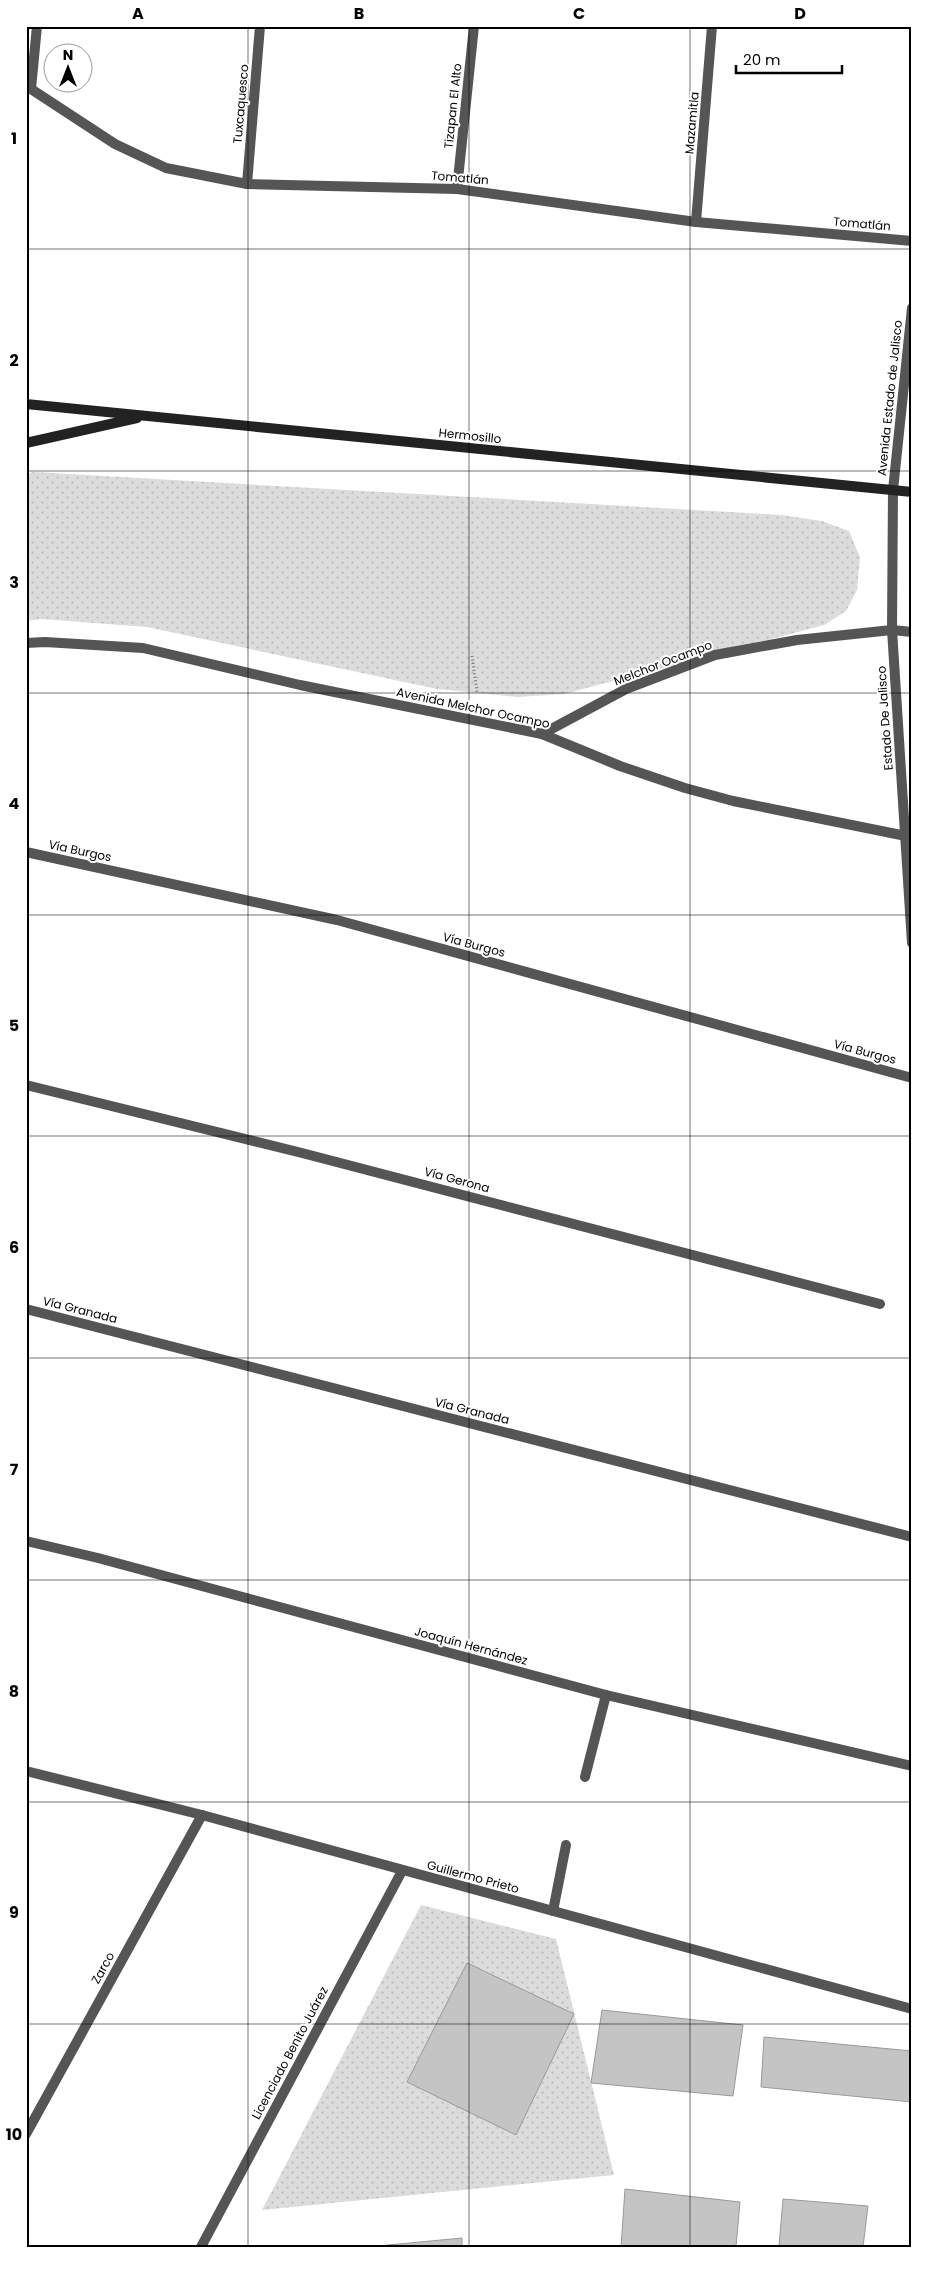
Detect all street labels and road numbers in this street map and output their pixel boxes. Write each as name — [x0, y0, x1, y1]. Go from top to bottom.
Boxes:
street label: Tizapan El Alto — [440, 62, 465, 149]
street label: Tuxcaquesco — [229, 63, 252, 144]
street label: Mazamitla — [680, 91, 703, 155]
street label: Tomatlán — [431, 167, 490, 188]
street label: Tomatlán — [833, 213, 892, 234]
street label: Avenida Estado de Jalisco — [873, 319, 906, 477]
street label: Hermosillo — [438, 424, 503, 447]
street label: Melchor Ocampo — [611, 636, 715, 689]
street label: Estado De Jalisco — [872, 665, 897, 771]
street label: Avenida Melchor Ocampo — [395, 683, 552, 732]
street label: Vía Burgos — [47, 836, 113, 865]
street label: Vía Burgos — [441, 928, 507, 961]
street label: Vía Burgos — [832, 1035, 898, 1068]
street label: Vía Gerona — [423, 1163, 492, 1196]
street label: Vía Granada — [41, 1292, 119, 1327]
street label: Vía Granada — [433, 1393, 511, 1428]
street label: Joaquín Hernández — [413, 1622, 530, 1669]
street label: Guillermo Prieto — [425, 1856, 521, 1897]
street label: Zarco — [87, 1948, 118, 1987]
street label: Licenciado Benito Juárez — [247, 1983, 332, 2122]

